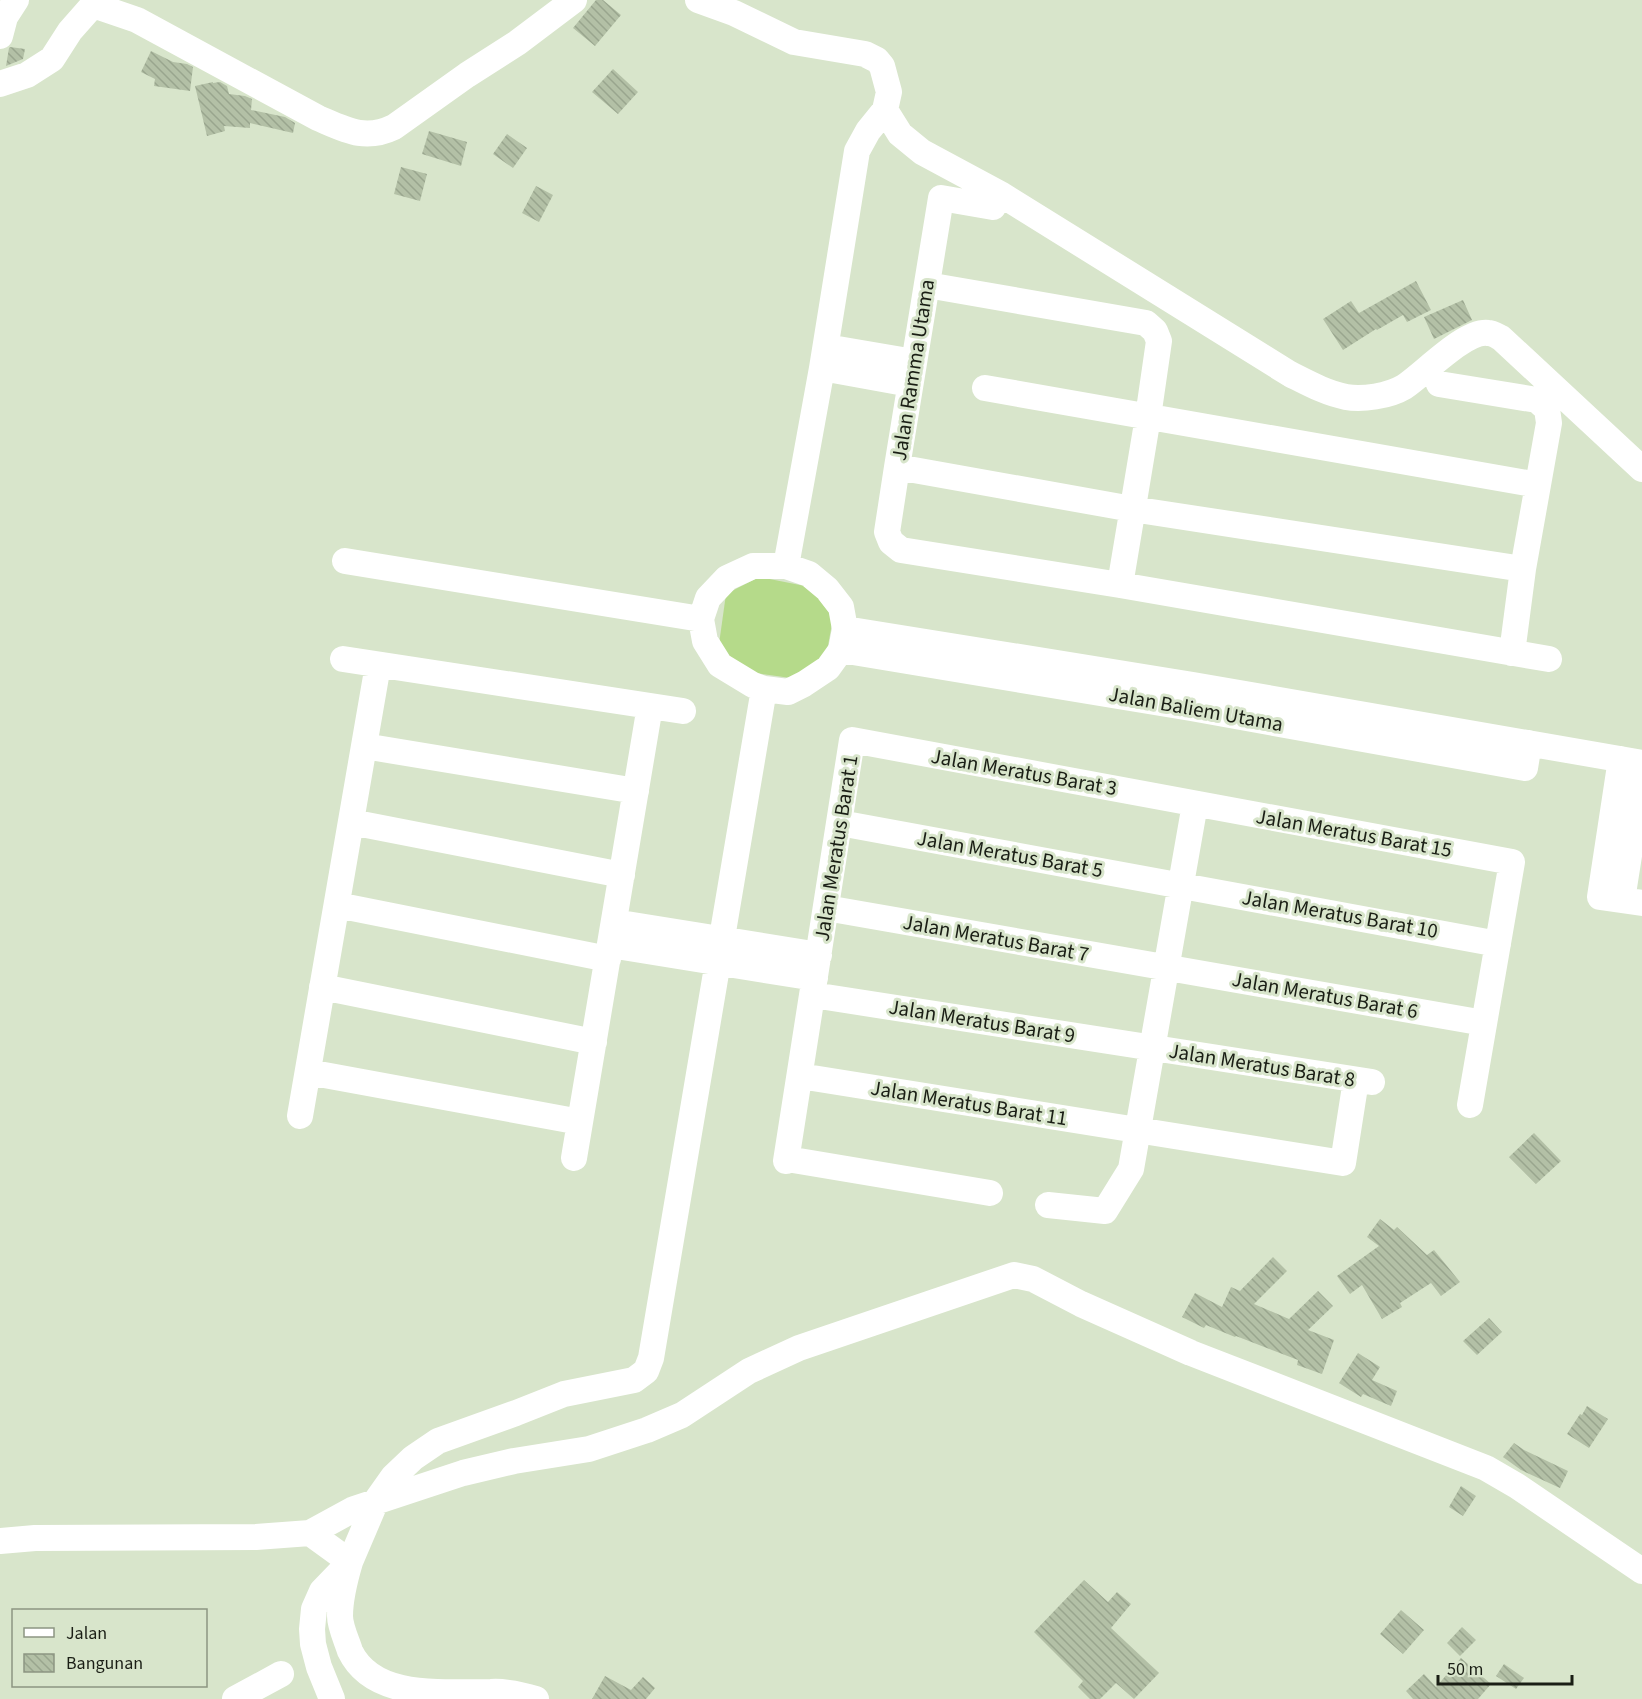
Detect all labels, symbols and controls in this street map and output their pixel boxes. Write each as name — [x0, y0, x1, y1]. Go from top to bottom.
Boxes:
street label: Jalan Ramma Utama — [884, 277, 942, 463]
street label: Jalan Baliem Utama — [1106, 679, 1286, 739]
street label: Jalan Meratus Barat 3 — [929, 741, 1119, 803]
street label: Jalan Meratus Barat 1 — [806, 753, 866, 943]
street label: Jalan Meratus Barat 15 — [1254, 801, 1454, 865]
street label: Jalan Meratus Barat 5 — [915, 823, 1105, 885]
street label: Jalan Meratus Barat 10 — [1240, 882, 1440, 946]
street label: Jalan Meratus Barat 7 — [901, 907, 1091, 969]
street label: Jalan Meratus Barat 6 — [1230, 964, 1420, 1026]
street label: Jalan Meratus Barat 9 — [887, 991, 1077, 1051]
street label: Jalan Meratus Barat 8 — [1167, 1035, 1357, 1095]
street label: Jalan Meratus Barat 11 — [869, 1073, 1069, 1133]
legend — [12, 1609, 207, 1687]
text: Jalan — [66, 1621, 107, 1646]
scale bar — [1438, 1648, 1572, 1686]
text: Bangunan — [66, 1651, 143, 1676]
text: 50 m — [1447, 1657, 1483, 1682]

